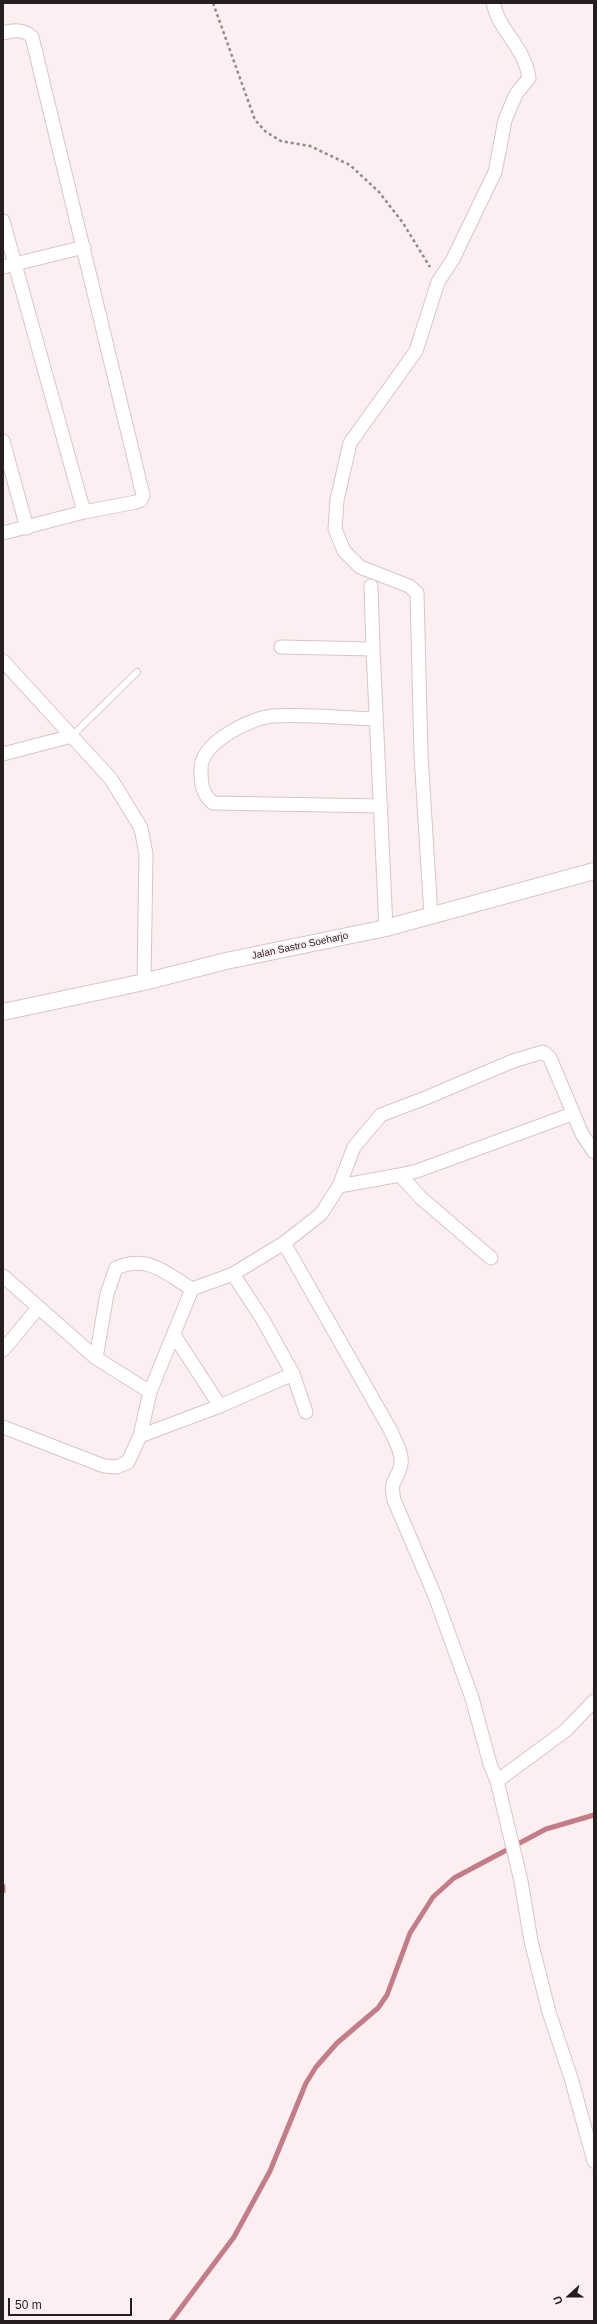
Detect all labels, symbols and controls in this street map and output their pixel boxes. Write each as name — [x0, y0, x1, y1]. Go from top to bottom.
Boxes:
street label: Jalan Sastro Soeharjo — [251, 930, 349, 962]
north arrow — [549, 2276, 589, 2316]
scale bar — [10, 2290, 134, 2316]
text: U — [551, 2294, 565, 2306]
text: 50 m — [15, 2298, 42, 2312]

